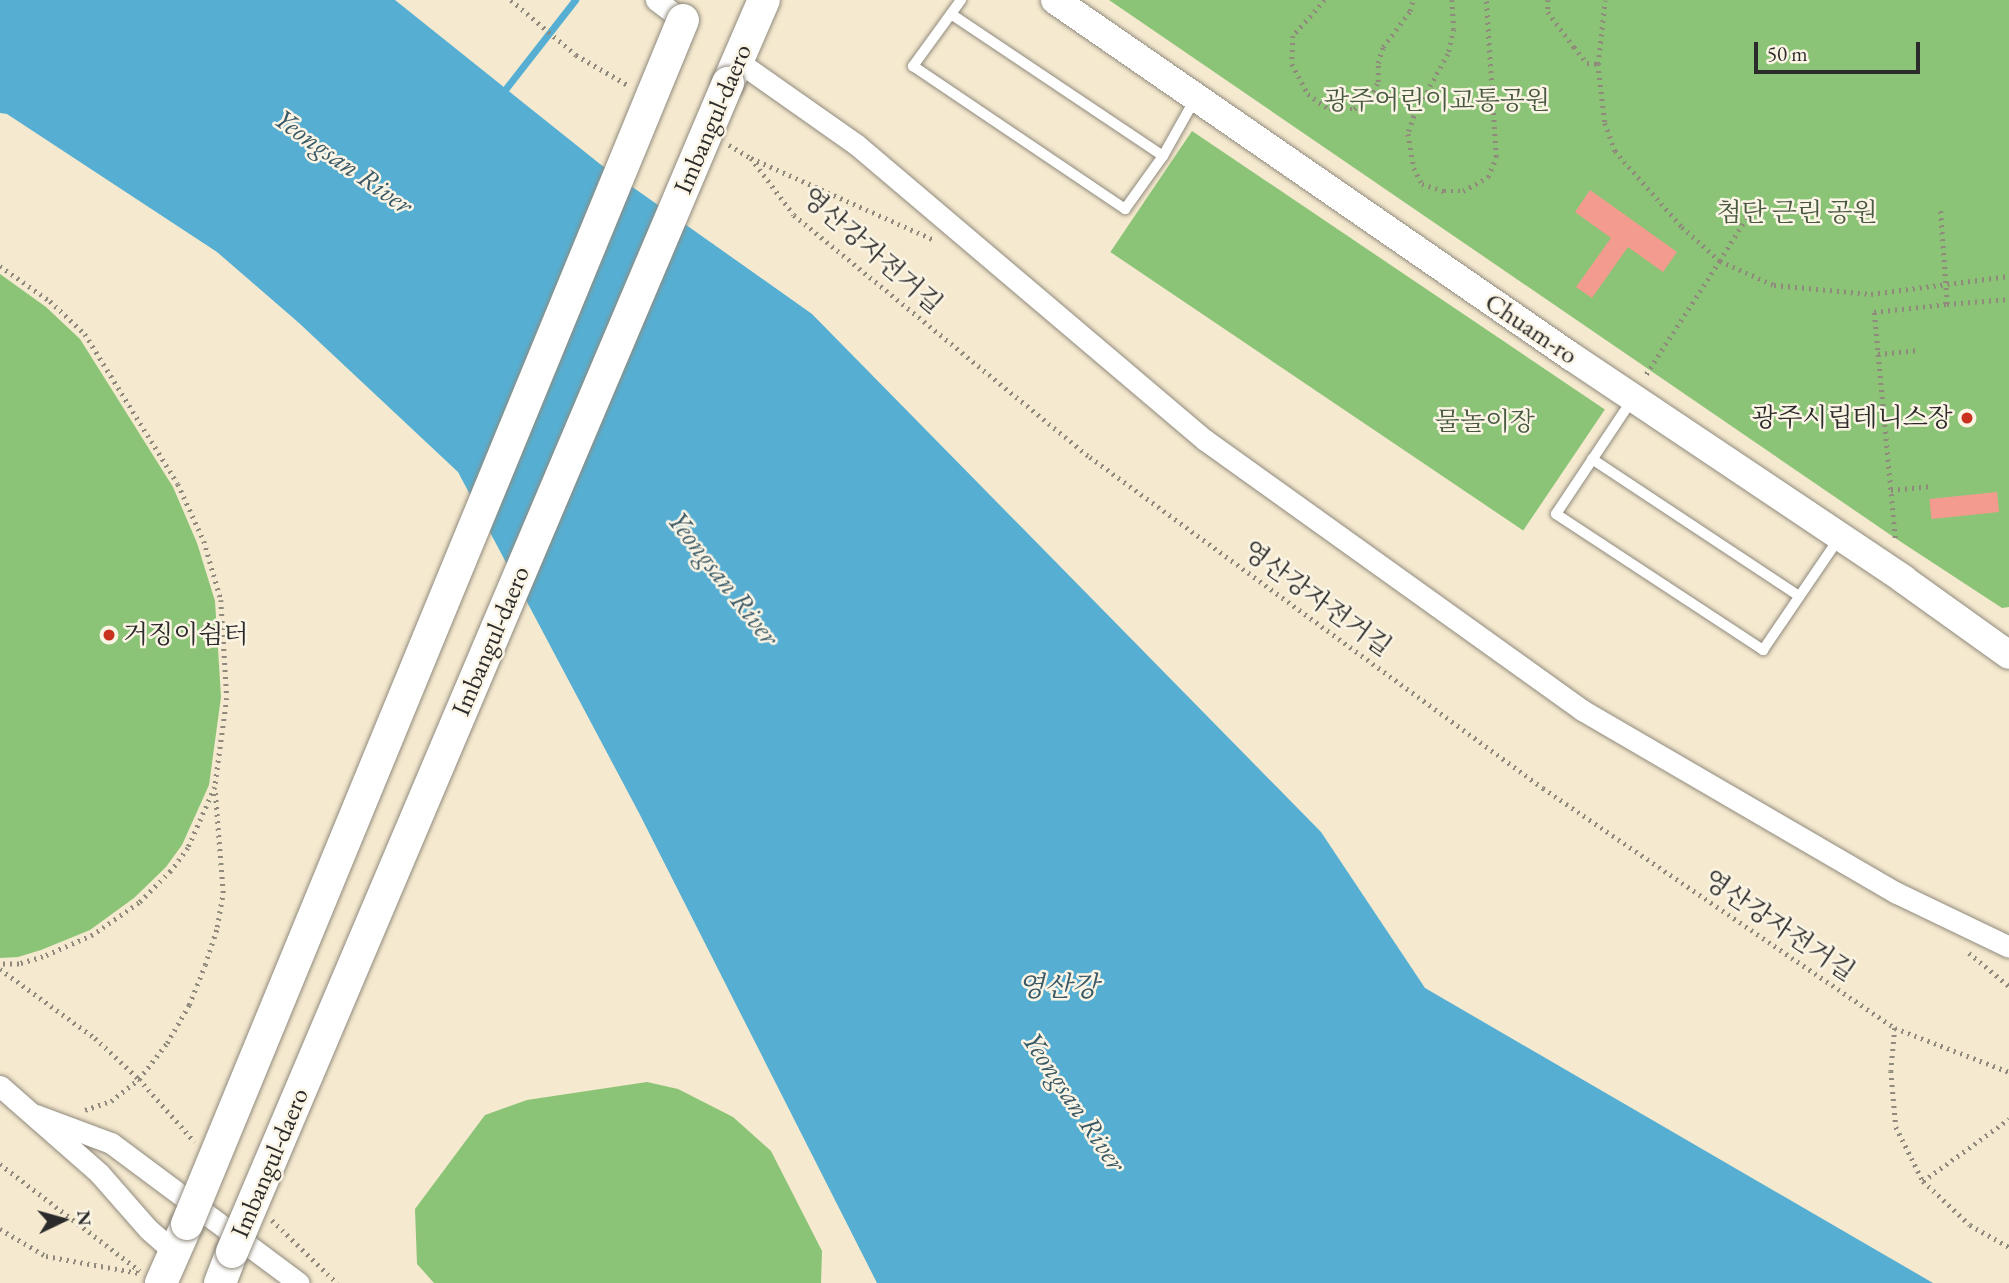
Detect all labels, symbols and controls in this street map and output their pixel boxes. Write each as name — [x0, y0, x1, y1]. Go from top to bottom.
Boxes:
scale bar — [1757, 28, 1923, 72]
street label: Imbangul-daero — [667, 39, 759, 199]
text: 50 m — [1767, 40, 1808, 67]
park label: 광주어린이교통공원 — [1324, 85, 1550, 117]
water label: Yeongsan River — [268, 101, 420, 221]
street label: 영산강자전거길 — [795, 182, 949, 320]
park label: 첨단 근린 공원 — [1716, 197, 1878, 229]
street label: Chuam-ro — [1479, 287, 1583, 371]
place label: 광주시립테니스장 — [1752, 402, 1953, 434]
park label: 물놀이장 — [1435, 406, 1535, 438]
marker: 광주시립테니스장 — [1959, 410, 1975, 426]
water label: Yeongsan River — [661, 504, 787, 652]
street label: 영산강자전거길 — [1237, 535, 1397, 663]
street label: Imbangul-daero — [445, 561, 537, 721]
place label: 거징이쉼터 — [123, 619, 249, 651]
marker: 거징이쉼터 — [101, 627, 117, 643]
street label: 영산강자전거길 — [1697, 864, 1861, 988]
water label: 영산강 — [1017, 969, 1099, 1003]
water label: Yeongsan River — [1016, 1025, 1134, 1177]
street label: Imbangul-daero — [224, 1083, 316, 1243]
north arrow — [28, 1185, 98, 1255]
text: N — [71, 1209, 98, 1227]

